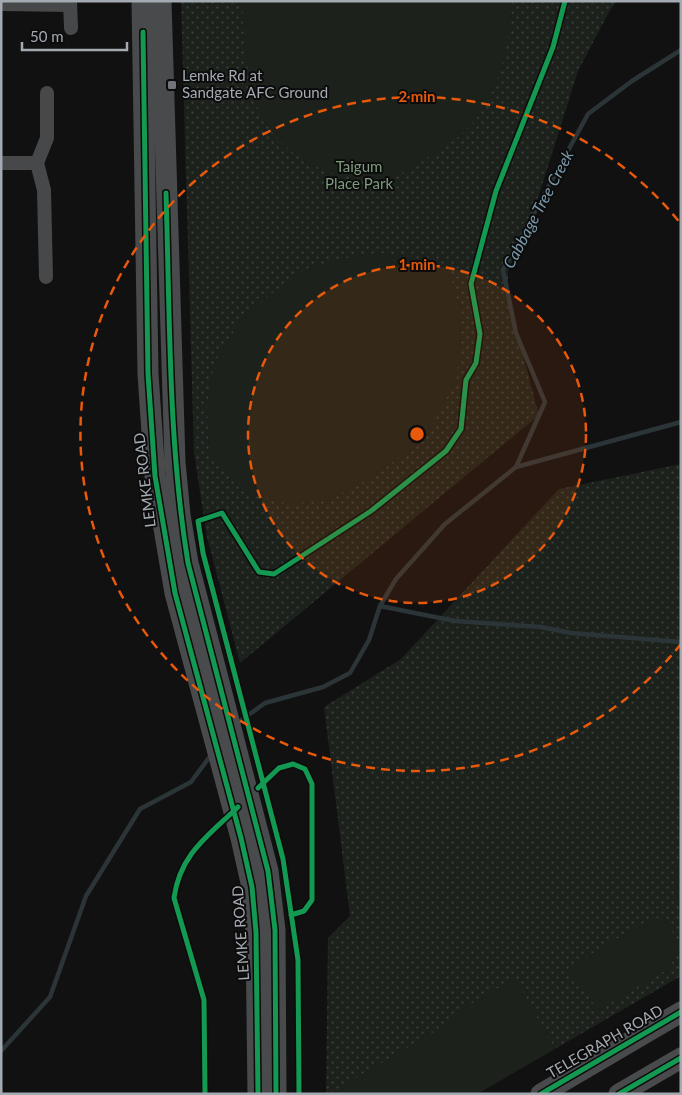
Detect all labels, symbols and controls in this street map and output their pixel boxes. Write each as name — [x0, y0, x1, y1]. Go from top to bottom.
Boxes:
scale bar — [22, 20, 128, 52]
text: 50 m — [30, 27, 64, 45]
place label: Lemke Rd at Sandgate AFC Ground — [182, 66, 328, 101]
marker: Lemke Rd at Sandgate AFC Ground — [166, 79, 178, 91]
text: 2 min — [398, 87, 436, 105]
water label: Cabbage Tree Creek — [498, 146, 577, 271]
park label: Taigum Place Park — [325, 157, 393, 192]
text: 1 min — [398, 255, 436, 273]
centre of rings — [408, 425, 426, 443]
street label: LEMKE ROAD — [129, 432, 159, 529]
street label: LEMKE ROAD — [228, 885, 252, 981]
street label: TELEGRAPH ROAD — [543, 1001, 666, 1082]

